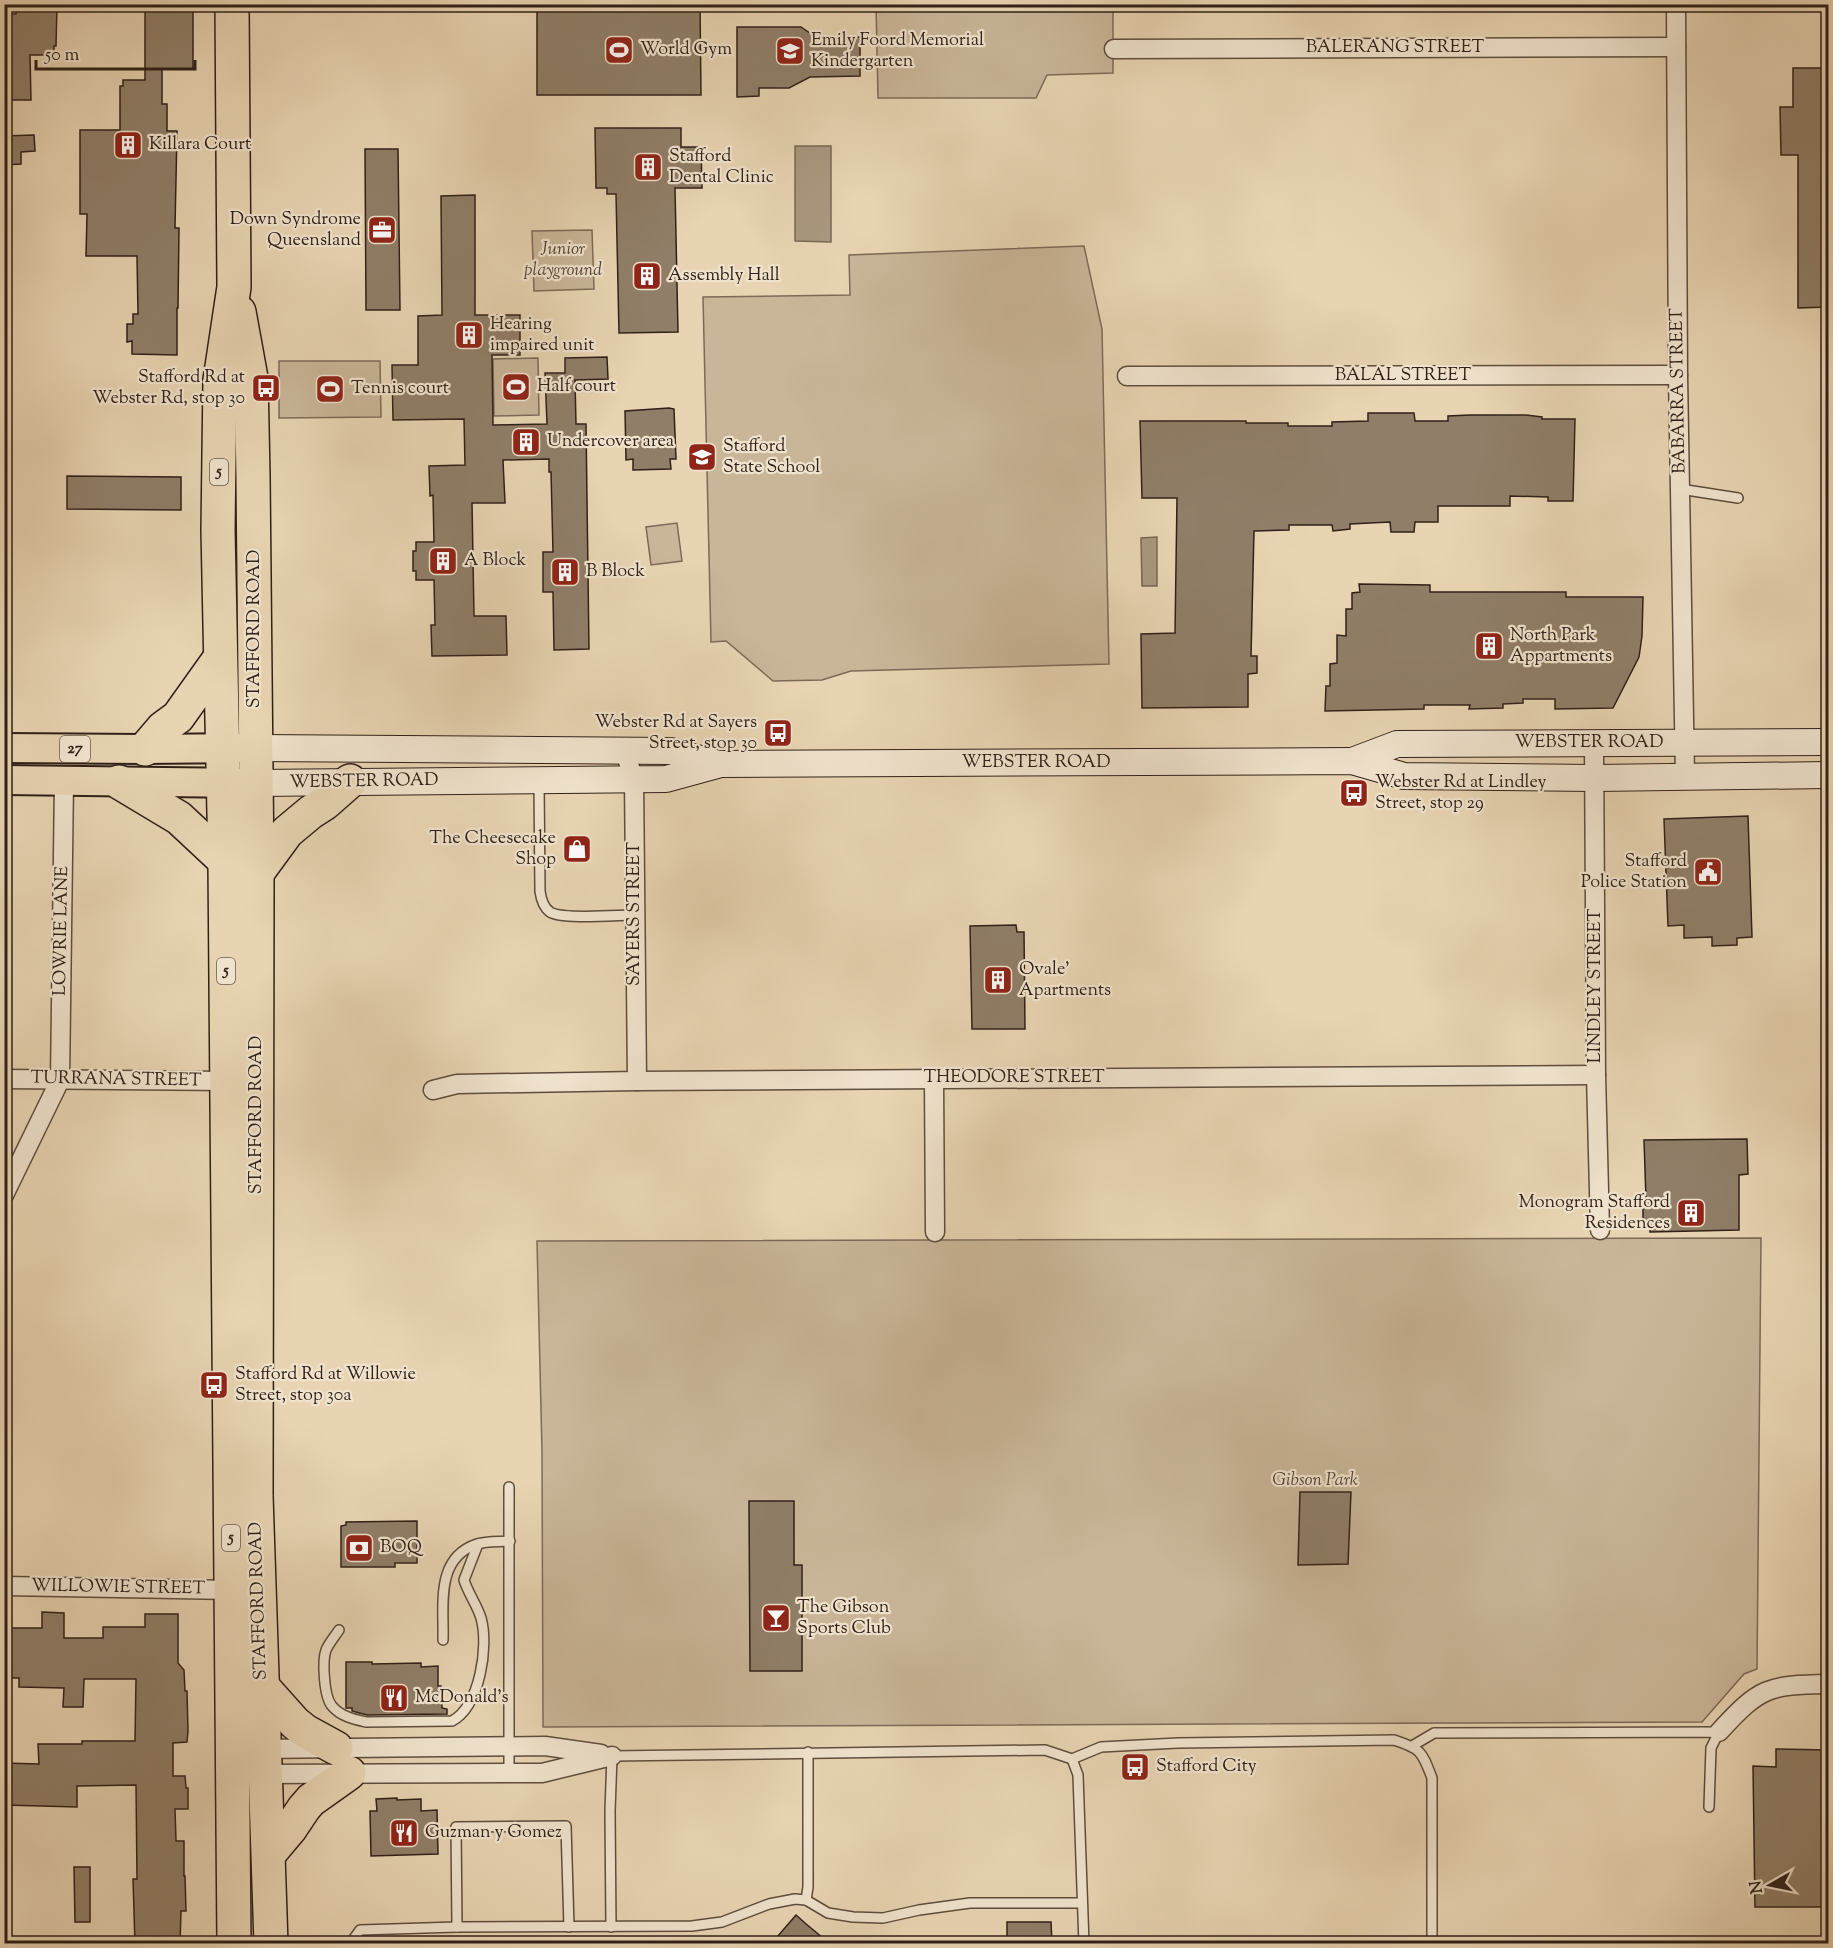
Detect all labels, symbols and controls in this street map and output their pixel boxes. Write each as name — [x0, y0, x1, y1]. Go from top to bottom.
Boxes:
place label: Emily Foord Memorial Kindergarten — [811, 28, 984, 75]
scale bar — [36, 33, 195, 71]
sports icon: World Gym — [603, 34, 635, 66]
school or university icon: Emily Foord Memorial Kindergarten — [774, 35, 806, 67]
street label: BALERANG STREET — [1306, 35, 1485, 61]
place label: World Gym — [640, 37, 732, 63]
text: 50 m — [44, 43, 80, 69]
building icon: Killara Court — [112, 129, 144, 161]
place label: Killara Court — [149, 132, 251, 158]
place label: Stafford Dental Clinic — [669, 144, 774, 191]
building icon: Stafford Dental Clinic — [632, 151, 664, 183]
place label: Down Syndrome Queensland — [230, 207, 361, 254]
office icon: Down Syndrome Queensland — [366, 214, 398, 246]
park label: Junior playground — [524, 237, 602, 284]
building icon: Assembly Hall — [631, 260, 663, 292]
place label: Assembly Hall — [668, 263, 780, 289]
street label: BABARRA STREET — [1665, 308, 1693, 474]
place label: Hearing impaired unit — [490, 312, 594, 359]
building icon: Hearing impaired unit — [453, 319, 485, 351]
street label: BALAL STREET — [1335, 363, 1471, 389]
place label: Stafford Rd at Webster Rd, stop 30 — [92, 365, 245, 412]
sports icon: Half court — [500, 371, 532, 403]
bus stop icon: Stafford Rd at Webster Rd, stop 30 — [250, 372, 282, 404]
sports icon: Tennis court — [314, 373, 346, 405]
place label: Half court — [537, 374, 616, 400]
place label: Tennis court — [351, 376, 449, 402]
building icon: Undercover area — [510, 426, 542, 458]
place label: Undercover area — [547, 429, 674, 455]
place label: Stafford State School — [723, 434, 820, 481]
school or university icon: Stafford State School — [686, 441, 718, 473]
road number: 5 — [210, 459, 228, 485]
building icon: A Block — [427, 545, 459, 577]
place label: A Block — [464, 548, 526, 574]
street label: STAFFORD ROAD — [242, 550, 268, 708]
building icon: B Block — [549, 556, 581, 588]
place label: B Block — [586, 559, 645, 585]
place label: North Park Appartments — [1510, 623, 1612, 670]
building icon: North Park Appartments — [1473, 630, 1505, 662]
place label: Webster Rd at Sayers Street, stop 30 — [594, 710, 757, 757]
bus stop icon: Webster Rd at Sayers Street, stop 30 — [762, 717, 794, 749]
street label: WEBSTER ROAD — [1515, 730, 1663, 756]
road number: 27 — [60, 736, 90, 762]
street label: WEBSTER ROAD — [962, 750, 1110, 776]
street label: WEBSTER ROAD — [289, 768, 439, 796]
place label: Webster Rd at Lindley Street, stop 29 — [1375, 770, 1547, 817]
bus stop icon: Webster Rd at Lindley Street, stop 29 — [1338, 777, 1370, 809]
place label: The Cheesecake Shop — [429, 826, 556, 873]
shop icon: The Cheesecake Shop — [561, 833, 593, 865]
street label: SAYERS STREET — [622, 842, 648, 986]
place label: Stafford Police Station — [1581, 849, 1687, 896]
public building icon: Stafford Police Station — [1692, 856, 1724, 888]
street label: LOWRIE LANE — [48, 866, 76, 996]
street label: LINDLEY STREET — [1583, 908, 1609, 1063]
place label: Ovale' Apartments — [1019, 957, 1111, 1004]
road number: 5 — [217, 958, 235, 984]
building icon: Ovale' Apartments — [982, 964, 1014, 996]
street label: STAFFORD ROAD — [244, 1036, 270, 1194]
street label: THEODORE STREET — [923, 1065, 1105, 1091]
street label: TURRANA STREET — [30, 1066, 202, 1094]
place label: Monogram Stafford Residences — [1519, 1190, 1670, 1237]
building icon: Monogram Stafford Residences — [1675, 1197, 1707, 1229]
place label: Stafford Rd at Willowie Street, stop 30a — [235, 1362, 416, 1409]
bus stop icon: Stafford Rd at Willowie Street, stop 30a — [198, 1369, 230, 1401]
park label: Gibson Park — [1272, 1468, 1358, 1494]
street label: STAFFORD ROAD — [243, 1521, 275, 1681]
road number: 5 — [222, 1525, 240, 1551]
bank icon: BOQ — [343, 1532, 375, 1564]
place label: BOQ — [380, 1535, 424, 1561]
street label: WILLOWIE STREET — [31, 1573, 205, 1603]
place label: The Gibson Sports Club — [797, 1595, 891, 1642]
bar icon: The Gibson Sports Club — [760, 1602, 792, 1634]
restaurant icon: McDonald's — [378, 1682, 410, 1714]
place label: McDonald's — [415, 1685, 509, 1711]
bus stop icon: Stafford City — [1119, 1751, 1151, 1783]
place label: Stafford City — [1156, 1754, 1257, 1780]
restaurant icon: Guzman y Gomez — [388, 1817, 420, 1849]
place label: Guzman y Gomez — [425, 1820, 562, 1846]
north arrow — [1740, 1855, 1800, 1915]
text: N — [1745, 1879, 1770, 1895]

